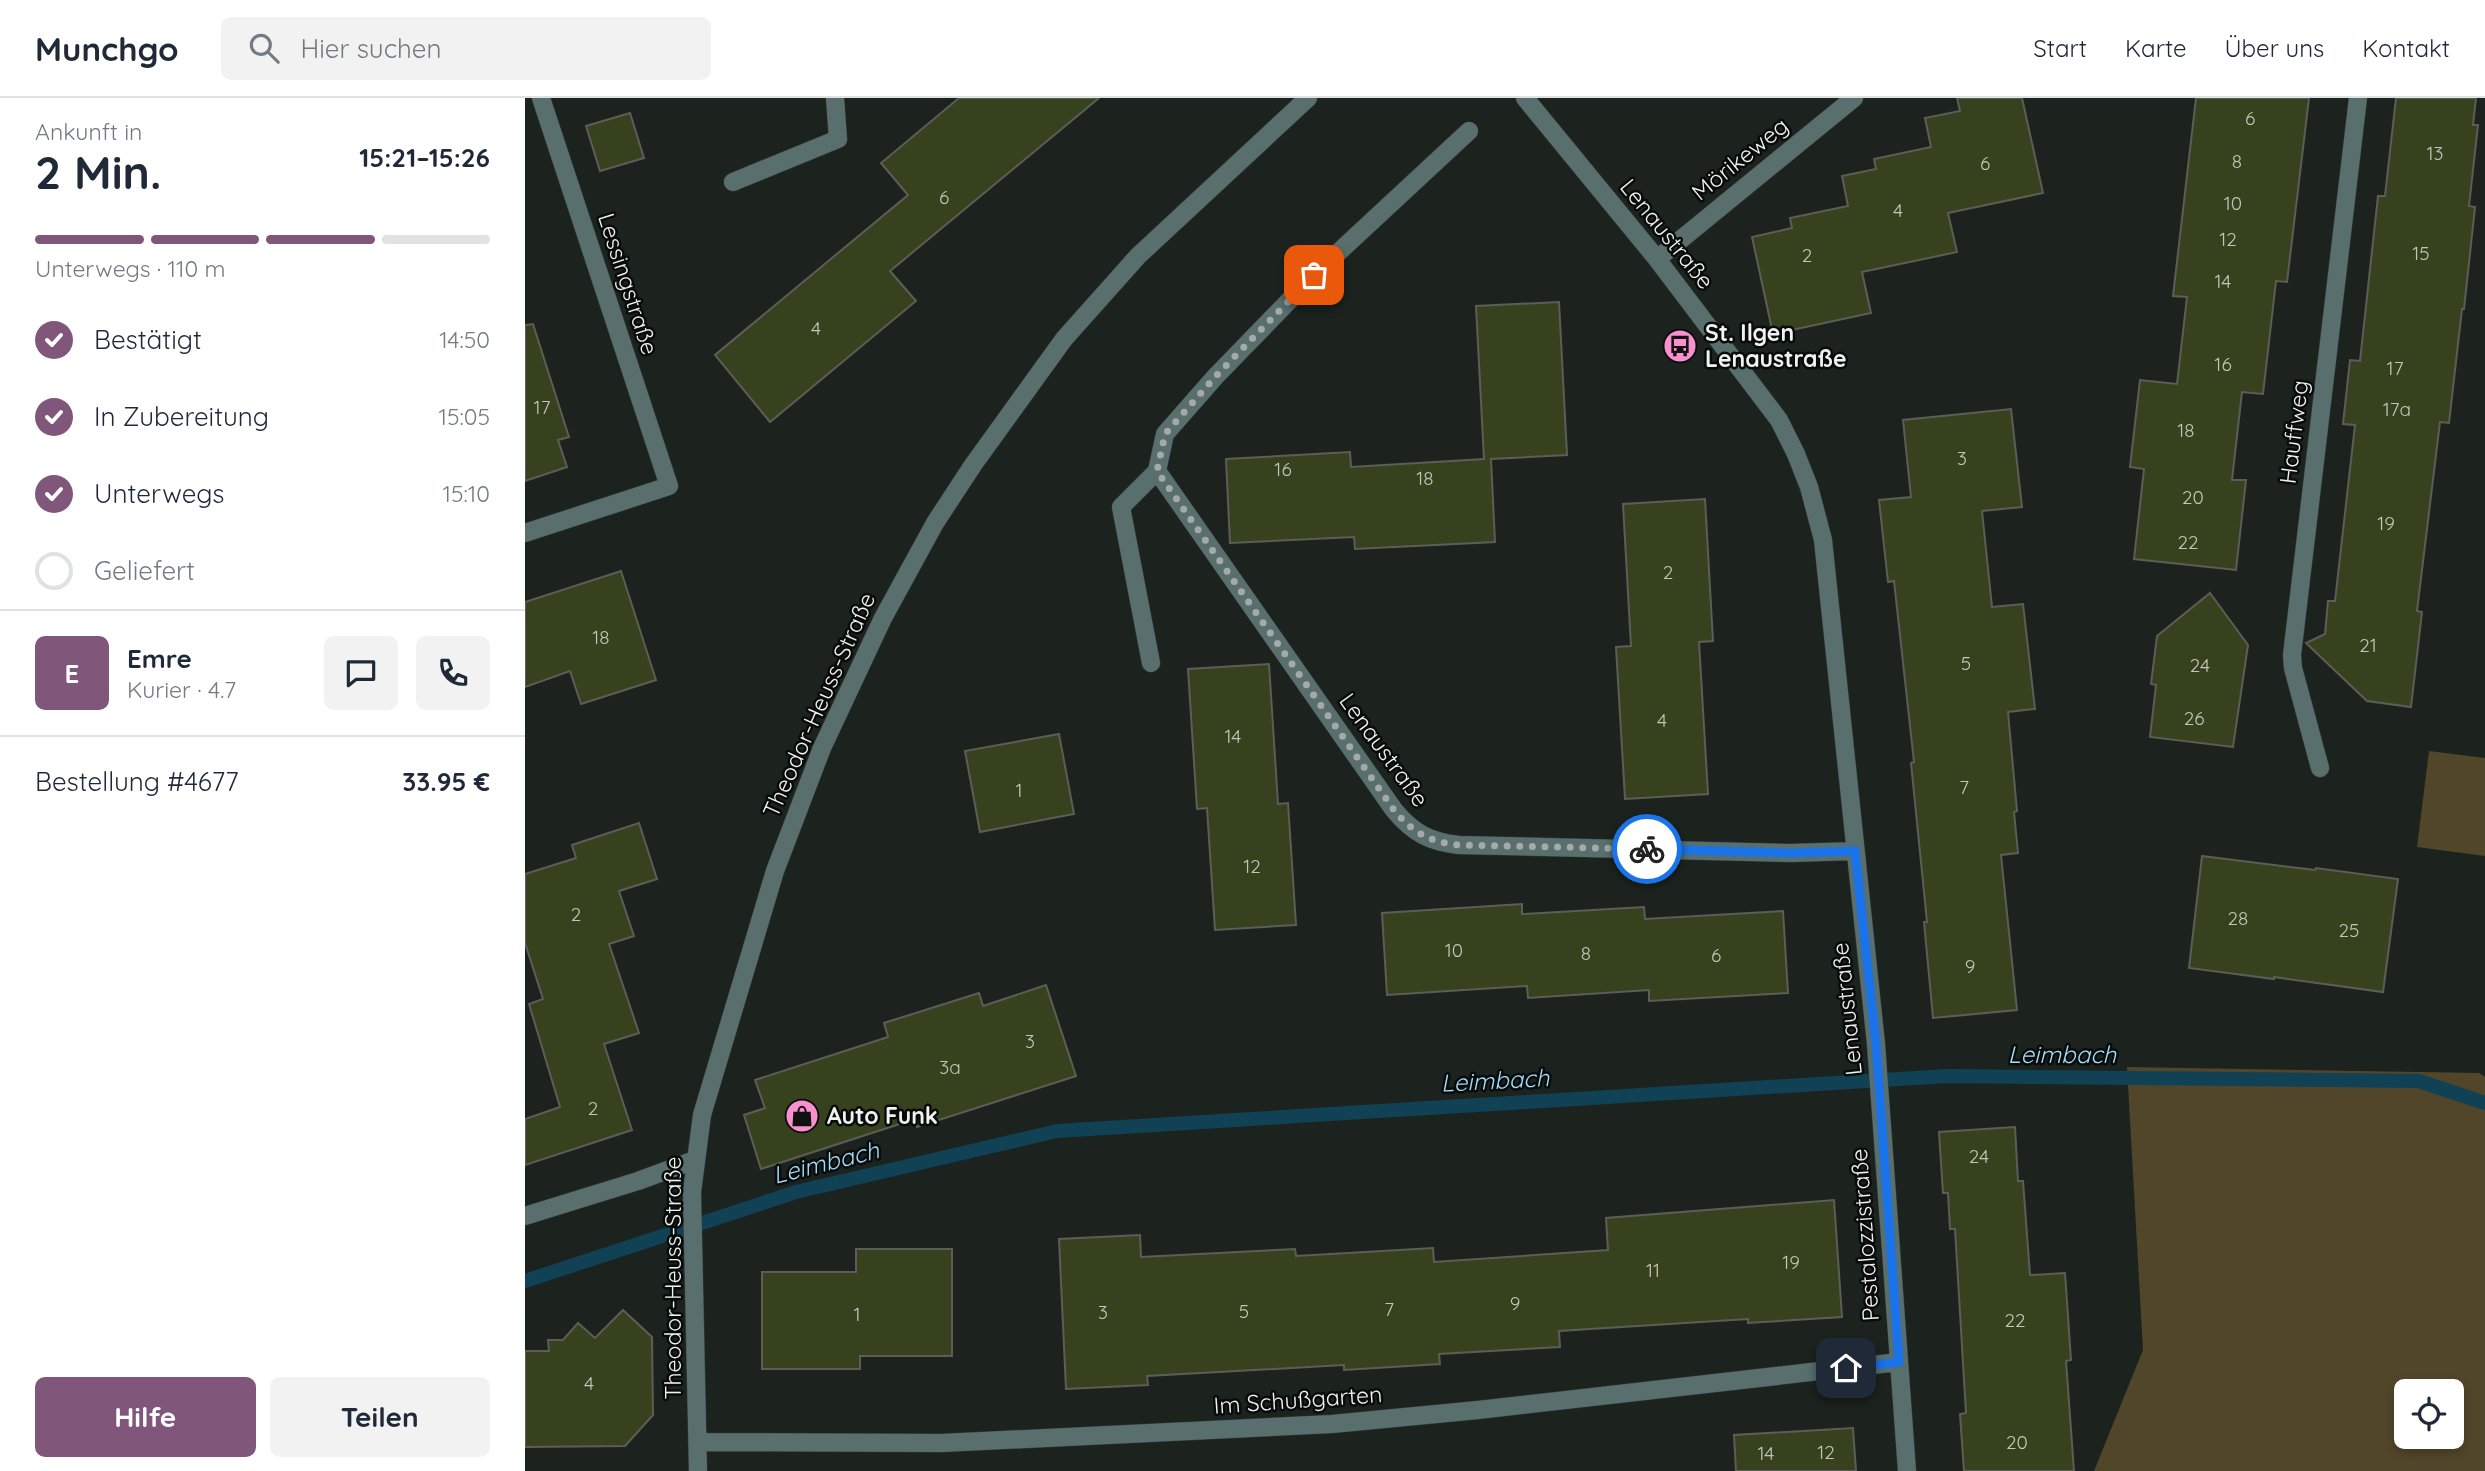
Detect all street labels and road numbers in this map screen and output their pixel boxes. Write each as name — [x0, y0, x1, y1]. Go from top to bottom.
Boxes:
street label: Mörikeweg — [1685, 111, 1794, 206]
street label: Lenaustraße — [1614, 173, 1721, 295]
street label: Lessingstraße — [592, 209, 665, 358]
street label: Hauffweg — [2273, 378, 2314, 486]
street label: Theodor-Heuss-Straße — [756, 588, 881, 822]
street label: Lenaustraße — [1333, 687, 1435, 812]
street label: Lenaustraße — [1825, 941, 1868, 1077]
street label: Pestalozzistraße — [1844, 1148, 1885, 1322]
street label: Theodor-Heuss-Straße — [658, 1157, 687, 1399]
street label: Im Schußgarten — [1213, 1379, 1383, 1420]

